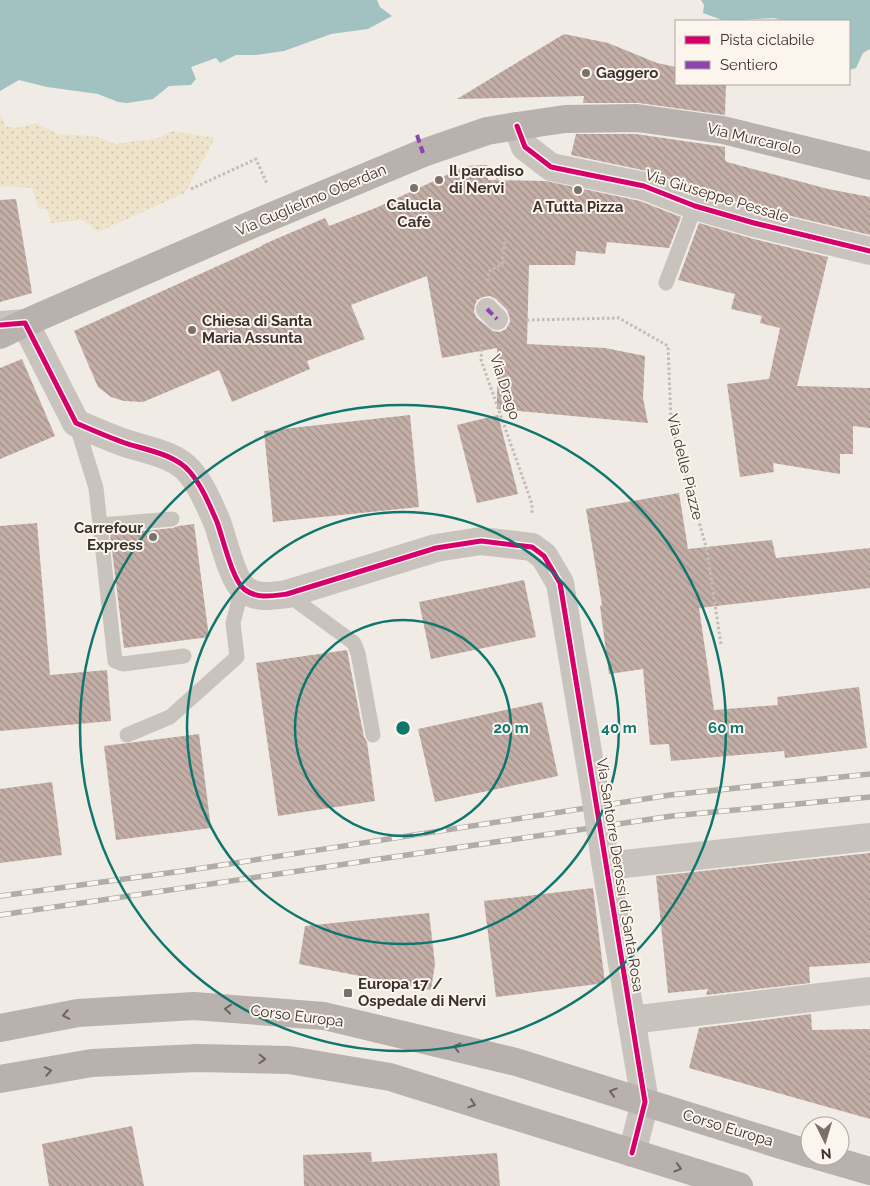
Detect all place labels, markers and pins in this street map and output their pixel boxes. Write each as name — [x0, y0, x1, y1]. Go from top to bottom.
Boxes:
place label: Gaggero — [596, 64, 658, 82]
marker: Gaggero — [580, 67, 592, 79]
place label: Il paradiso di Nervi — [449, 162, 524, 197]
marker: Il paradiso di Nervi — [433, 174, 445, 186]
marker: Calucla Cafè — [408, 182, 420, 194]
marker: A Tutta Pizza — [572, 184, 584, 196]
place label: Calucla Cafè — [387, 196, 442, 231]
place label: A Tutta Pizza — [533, 198, 624, 216]
place label: Chiesa di Santa Maria Assunta — [202, 312, 312, 347]
marker: Chiesa di Santa Maria Assunta — [186, 324, 198, 336]
place label: Carrefour Express — [74, 519, 143, 554]
marker: Carrefour Express — [147, 531, 159, 543]
centre of rings — [394, 719, 412, 737]
place label: Europa 17 / Ospedale di Nervi — [358, 975, 486, 1010]
marker: Europa 17 / Ospedale di Nervi — [342, 987, 354, 999]

